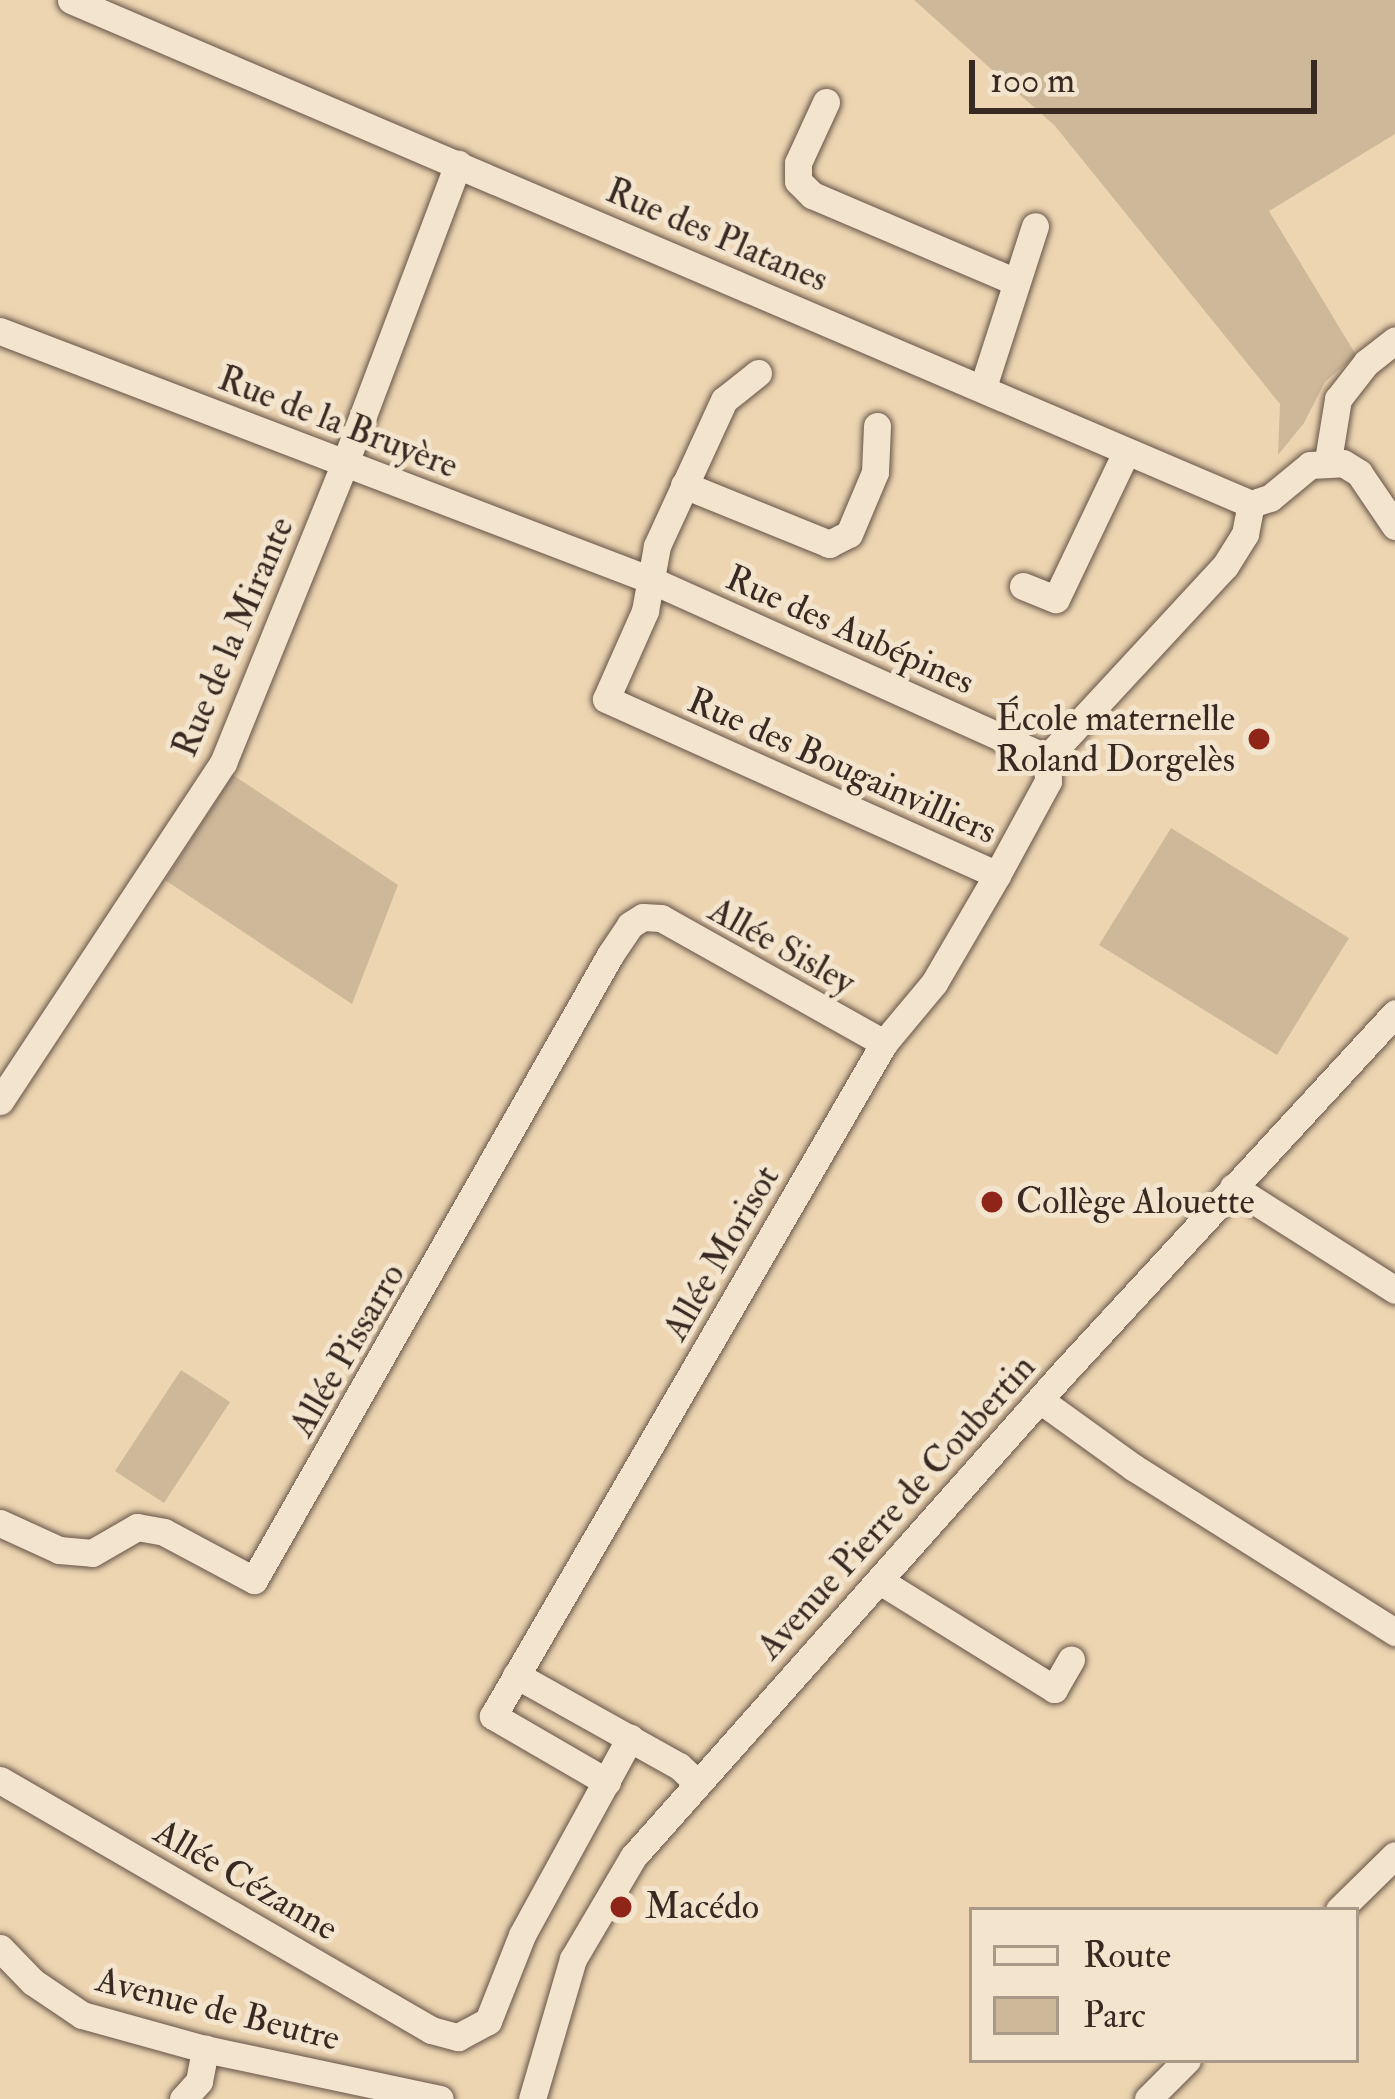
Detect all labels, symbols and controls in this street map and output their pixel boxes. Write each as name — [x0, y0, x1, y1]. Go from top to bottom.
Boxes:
scale bar — [975, 36, 1323, 110]
text: 100 m — [990, 58, 1075, 103]
street label: Rue des Platanes — [600, 169, 834, 301]
street label: Rue de la Bruyère — [212, 356, 464, 488]
street label: Rue de la Mirante — [163, 511, 303, 763]
street label: Rue des Aubépines — [719, 556, 981, 704]
street label: Rue des Bougainvilliers — [681, 679, 1003, 853]
place label: École maternelle Roland Dorgelès — [995, 696, 1235, 781]
marker: École maternelle Roland Dorgelès — [1246, 726, 1272, 752]
street label: Allée Sisley — [701, 888, 863, 1004]
street label: Allée Morisot — [654, 1158, 788, 1348]
place label: Collège Alouette — [1016, 1180, 1255, 1224]
marker: Collège Alouette — [979, 1189, 1005, 1215]
street label: Allée Pissarro — [280, 1256, 414, 1444]
street label: Avenue Pierre de Coubertin — [748, 1346, 1044, 1668]
street label: Allée Cézanne — [147, 1810, 345, 1950]
place label: Macédo — [645, 1885, 759, 1929]
marker: Macédo — [608, 1894, 634, 1920]
legend — [969, 1907, 1359, 2063]
text: Route — [1083, 1933, 1171, 1978]
street label: Avenue de Beutre — [92, 1958, 344, 2060]
text: Parc — [1083, 1993, 1146, 2038]

